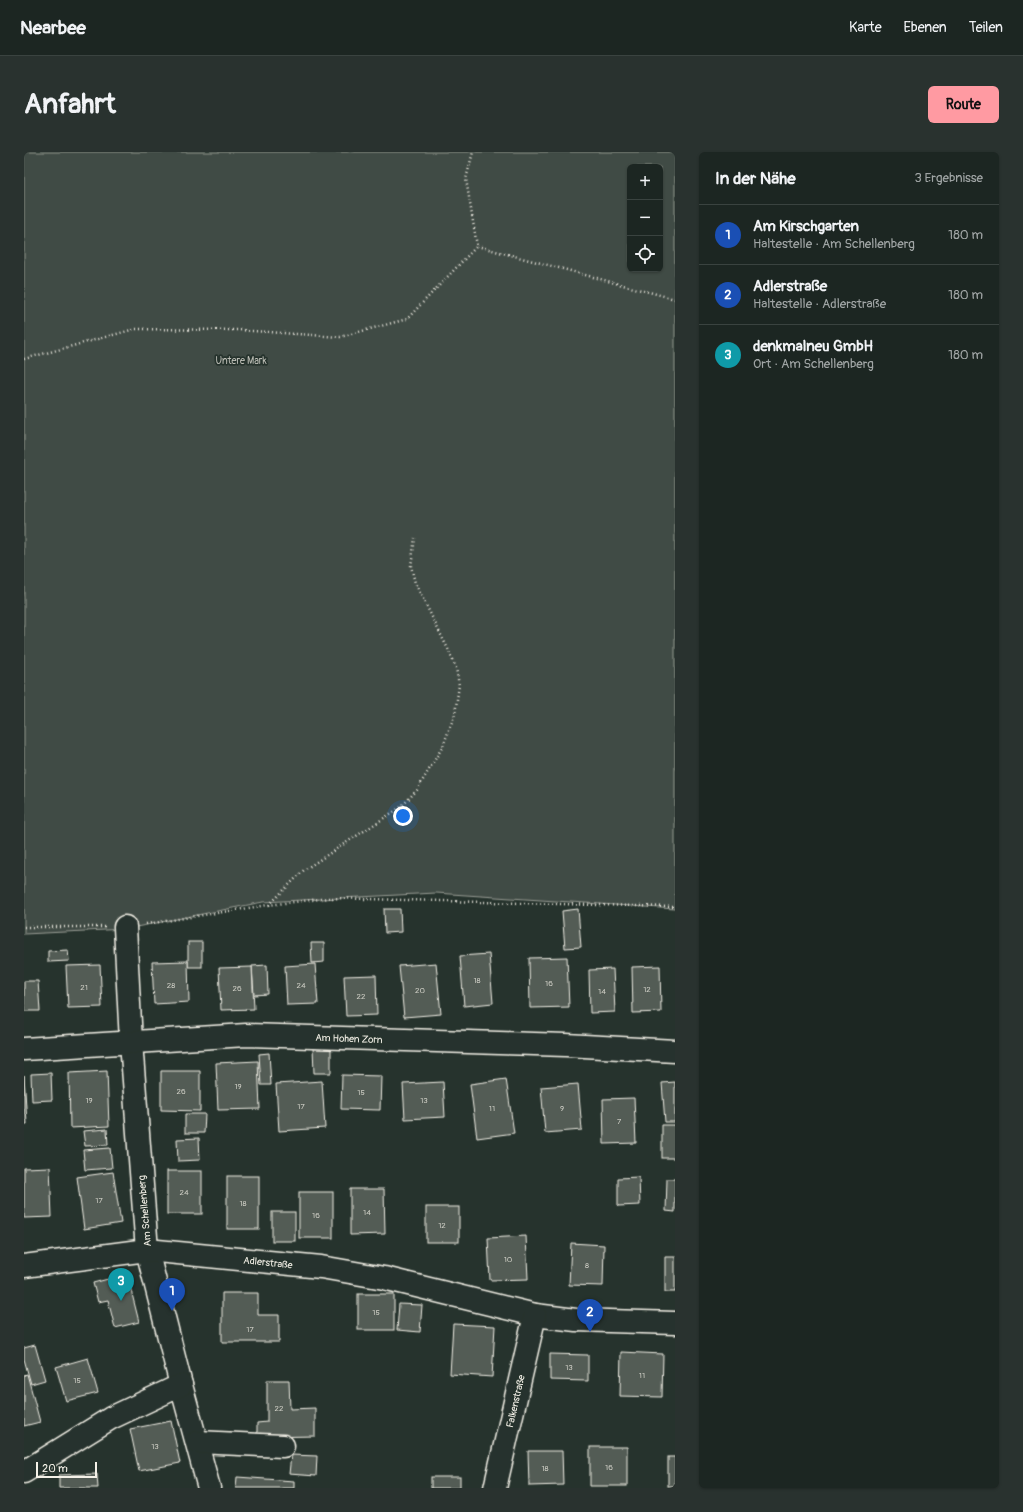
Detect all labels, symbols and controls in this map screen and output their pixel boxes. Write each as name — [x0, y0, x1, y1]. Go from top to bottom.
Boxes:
text: Nearbee — [20, 16, 86, 40]
text: Karte — [849, 19, 882, 36]
text: Ebenen — [904, 19, 947, 36]
text: Teilen — [969, 19, 1003, 36]
button: Route — [928, 86, 999, 123]
text: Anfahrt — [24, 87, 116, 122]
map controls — [627, 164, 663, 272]
button: + — [627, 164, 663, 200]
text: In der Nähe — [715, 168, 796, 189]
text: 3 Ergebnisse — [914, 170, 983, 186]
button: − — [627, 200, 663, 236]
text: Am Kirschgarten — [753, 217, 859, 236]
text: 1 — [725, 227, 731, 243]
text: 180 m — [948, 227, 983, 243]
button: locate — [627, 236, 663, 272]
text: Haltestelle · Am Schellenberg — [753, 236, 915, 252]
text: Adlerstraße — [753, 277, 827, 296]
text: 2 — [724, 287, 732, 303]
text: 180 m — [948, 287, 983, 303]
text: Haltestelle · Adlerstraße — [753, 296, 886, 312]
text: denkmalneu GmbH — [753, 337, 873, 356]
text: 3 — [724, 347, 732, 363]
text: 180 m — [948, 347, 983, 363]
park label: Untere Mark — [215, 355, 267, 367]
text: Ort · Am Schellenberg — [753, 356, 874, 372]
your location — [393, 806, 413, 826]
house number: 18 — [473, 976, 481, 985]
house number: 16 — [545, 979, 553, 988]
house number: 28 — [167, 981, 175, 990]
house number: 24 — [296, 981, 306, 990]
house number: 21 — [80, 983, 88, 992]
house number: 26 — [232, 984, 242, 993]
house number: 12 — [643, 985, 651, 994]
house number: 20 — [415, 986, 426, 995]
house number: 14 — [598, 987, 606, 996]
house number: 22 — [357, 992, 366, 1001]
street label: Am Hohen Zorn — [315, 1032, 383, 1046]
house number: 19 — [234, 1082, 242, 1091]
house number: 26 — [176, 1087, 186, 1096]
house number: 15 — [357, 1088, 365, 1097]
house number: 19 — [85, 1096, 93, 1105]
house number: 13 — [420, 1096, 428, 1105]
house number: 17 — [297, 1102, 305, 1111]
house number: 11 — [489, 1104, 495, 1113]
house number: 9 — [560, 1104, 564, 1113]
house number: 7 — [617, 1117, 622, 1126]
street label: Am Schellenberg — [136, 1175, 154, 1247]
house number: 24 — [179, 1188, 189, 1197]
house number: 17 — [95, 1196, 103, 1205]
house number: 18 — [239, 1199, 247, 1208]
house number: 14 — [363, 1208, 371, 1217]
house number: 16 — [312, 1211, 320, 1220]
house number: 12 — [438, 1221, 446, 1230]
street label: Adlerstraße — [243, 1254, 293, 1272]
house number: 10 — [504, 1255, 513, 1264]
house number: 8 — [585, 1261, 589, 1270]
pin: 3 — [108, 1268, 134, 1301]
pin: 1 — [159, 1278, 185, 1311]
pin: 2 — [577, 1299, 603, 1332]
house number: 15 — [372, 1308, 380, 1317]
house number: 17 — [246, 1325, 254, 1334]
house number: 13 — [565, 1363, 573, 1372]
house number: 11 — [639, 1371, 645, 1380]
street label: Falkenstraße — [504, 1374, 528, 1429]
house number: 15 — [73, 1376, 81, 1385]
house number: 22 — [275, 1404, 284, 1413]
house number: 13 — [151, 1442, 159, 1451]
scale bar — [36, 1460, 97, 1479]
text: 20 m — [42, 1462, 68, 1475]
house number: 16 — [605, 1463, 613, 1472]
house number: 18 — [541, 1464, 549, 1473]

